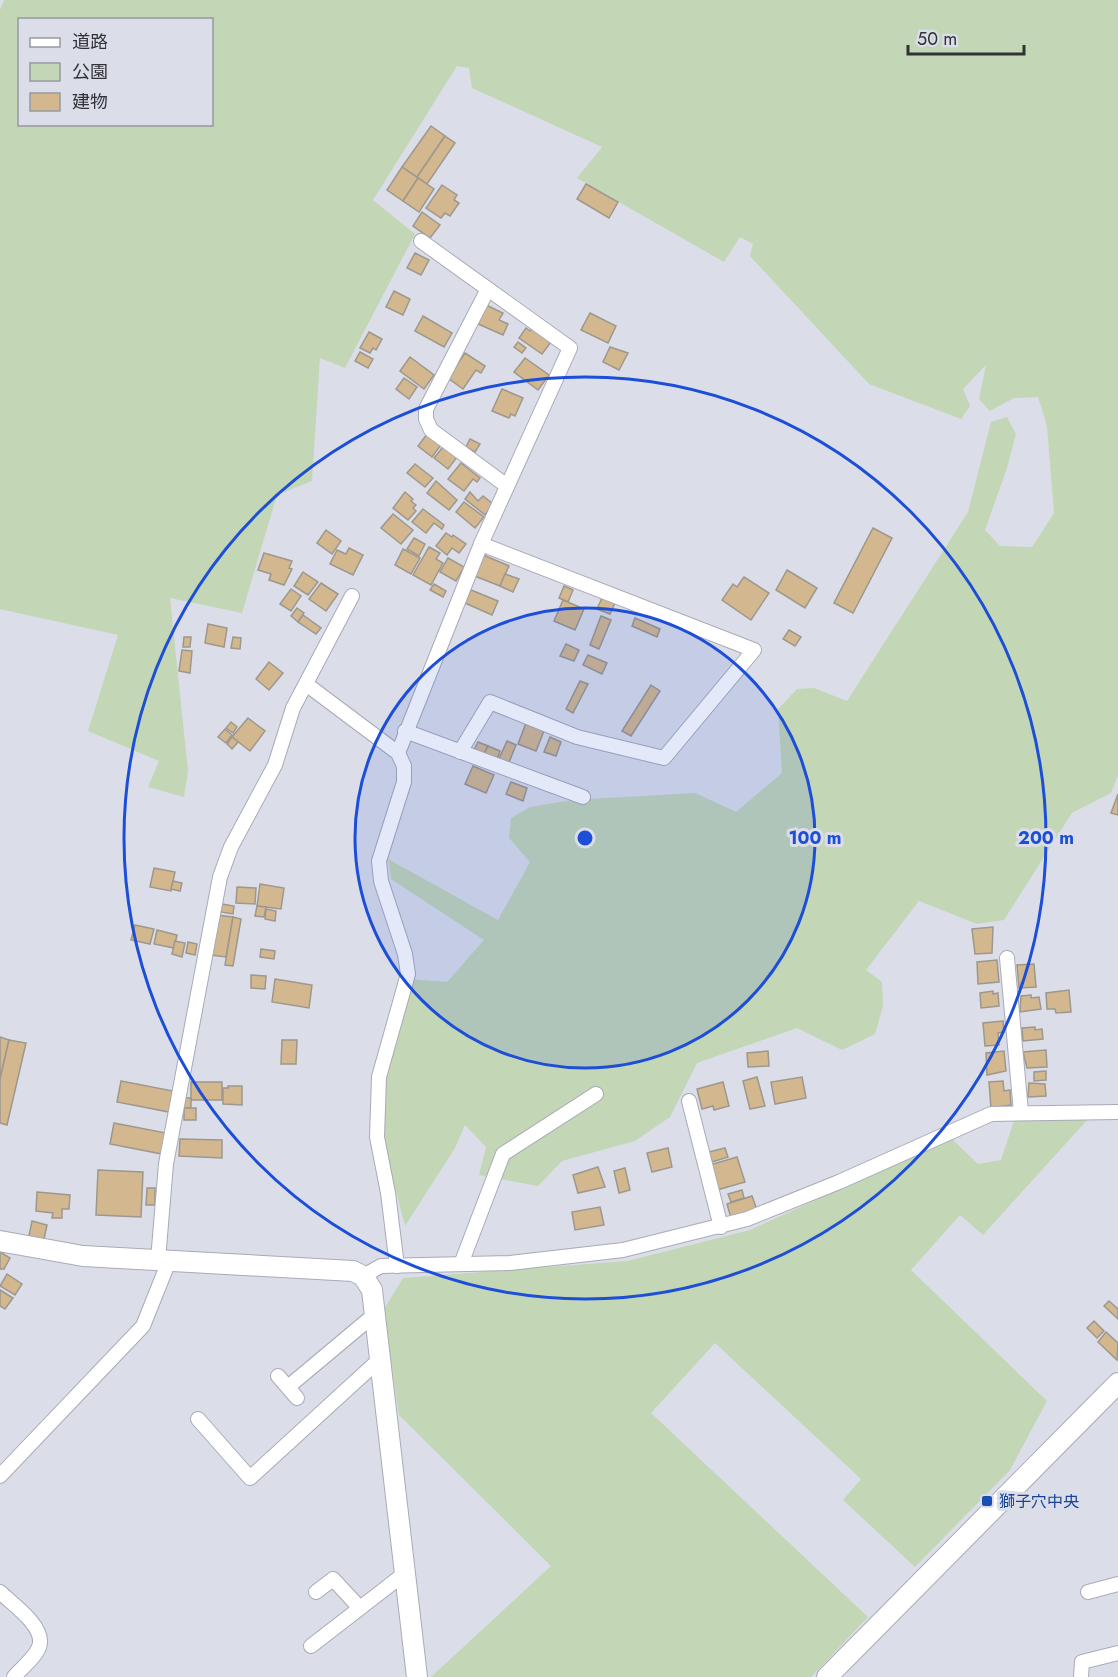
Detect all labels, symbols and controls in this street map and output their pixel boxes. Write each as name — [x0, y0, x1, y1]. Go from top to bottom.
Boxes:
legend — [18, 18, 213, 126]
scale bar — [908, 18, 1024, 56]
text: 50 m — [917, 26, 957, 52]
text: 道路 — [72, 29, 108, 55]
text: 公園 — [72, 59, 108, 85]
text: 建物 — [72, 89, 108, 115]
text: 100 m — [788, 825, 842, 851]
text: 200 m — [1018, 825, 1074, 851]
centre of rings — [575, 828, 595, 848]
place label: 獅子穴中央 — [999, 1490, 1079, 1513]
marker: 獅子穴中央 — [980, 1494, 994, 1508]

